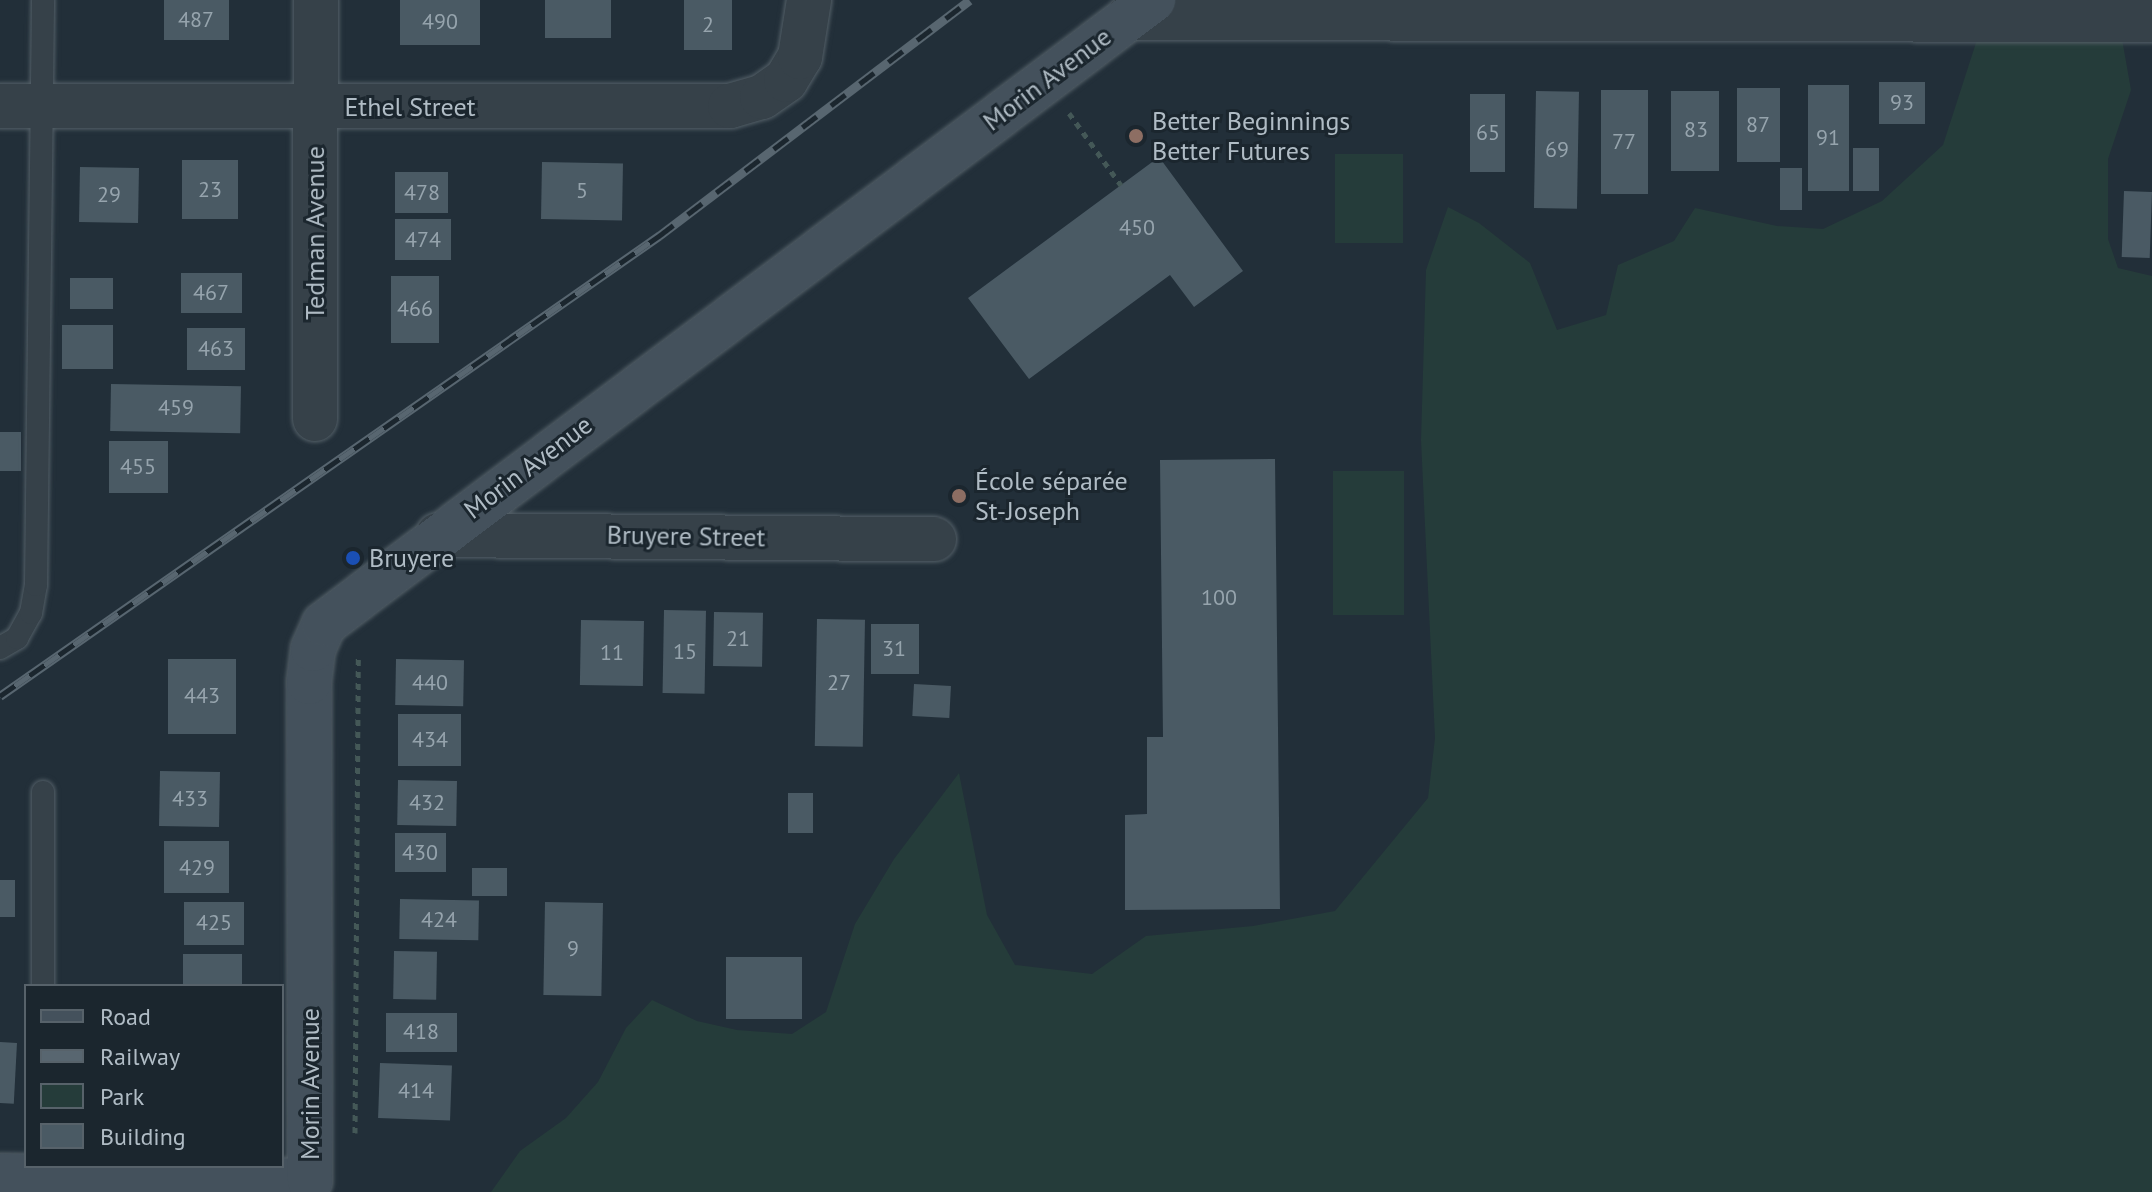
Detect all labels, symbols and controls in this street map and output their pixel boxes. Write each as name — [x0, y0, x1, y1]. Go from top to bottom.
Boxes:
house number: 487 — [178, 7, 214, 33]
house number: 490 — [422, 9, 458, 35]
house number: 2 — [702, 12, 714, 38]
street label: Morin Avenue — [977, 21, 1117, 137]
house number: 93 — [1890, 90, 1914, 116]
street label: Ethel Street — [344, 91, 476, 123]
place label: Better Beginnings Better Futures — [1152, 105, 1350, 166]
house number: 87 — [1746, 112, 1770, 138]
house number: 83 — [1684, 117, 1708, 143]
house number: 65 — [1476, 120, 1500, 146]
house number: 91 — [1816, 125, 1840, 151]
marker: Better Beginnings Better Futures — [1127, 127, 1145, 145]
house number: 77 — [1612, 129, 1636, 155]
house number: 69 — [1545, 137, 1569, 163]
street label: Tedman Avenue — [299, 146, 331, 320]
house number: 23 — [198, 177, 222, 203]
house number: 5 — [576, 178, 588, 204]
house number: 478 — [404, 180, 440, 206]
house number: 29 — [97, 182, 121, 208]
house number: 450 — [1119, 215, 1155, 241]
house number: 474 — [405, 227, 441, 253]
house number: 467 — [193, 280, 229, 306]
house number: 466 — [397, 296, 433, 322]
house number: 463 — [198, 336, 234, 362]
house number: 459 — [158, 395, 194, 421]
street label: Morin Avenue — [458, 409, 598, 525]
house number: 455 — [120, 454, 156, 480]
place label: École séparée St-Joseph — [975, 465, 1128, 526]
marker: École séparée St-Joseph — [950, 487, 968, 505]
street label: Bruyere Street — [607, 519, 765, 553]
place label: Bruyere — [369, 542, 454, 574]
marker: Bruyere — [344, 549, 362, 567]
house number: 100 — [1201, 585, 1237, 611]
house number: 21 — [726, 626, 750, 652]
house number: 31 — [882, 636, 906, 662]
house number: 15 — [673, 639, 697, 665]
house number: 11 — [600, 640, 624, 666]
house number: 440 — [412, 670, 448, 696]
house number: 27 — [827, 670, 851, 696]
house number: 443 — [184, 683, 220, 709]
house number: 434 — [412, 727, 448, 753]
house number: 433 — [172, 786, 208, 812]
house number: 432 — [409, 790, 445, 816]
house number: 430 — [402, 840, 438, 866]
house number: 429 — [179, 855, 215, 881]
house number: 424 — [421, 907, 457, 933]
house number: 425 — [196, 910, 232, 936]
house number: 9 — [567, 936, 579, 962]
legend — [24, 984, 284, 1168]
text: Road — [100, 1001, 151, 1032]
street label: Morin Avenue — [294, 1008, 326, 1160]
house number: 418 — [403, 1019, 439, 1045]
text: Railway — [100, 1041, 180, 1072]
house number: 414 — [398, 1078, 434, 1104]
text: Park — [100, 1081, 144, 1112]
text: Building — [100, 1121, 186, 1152]

